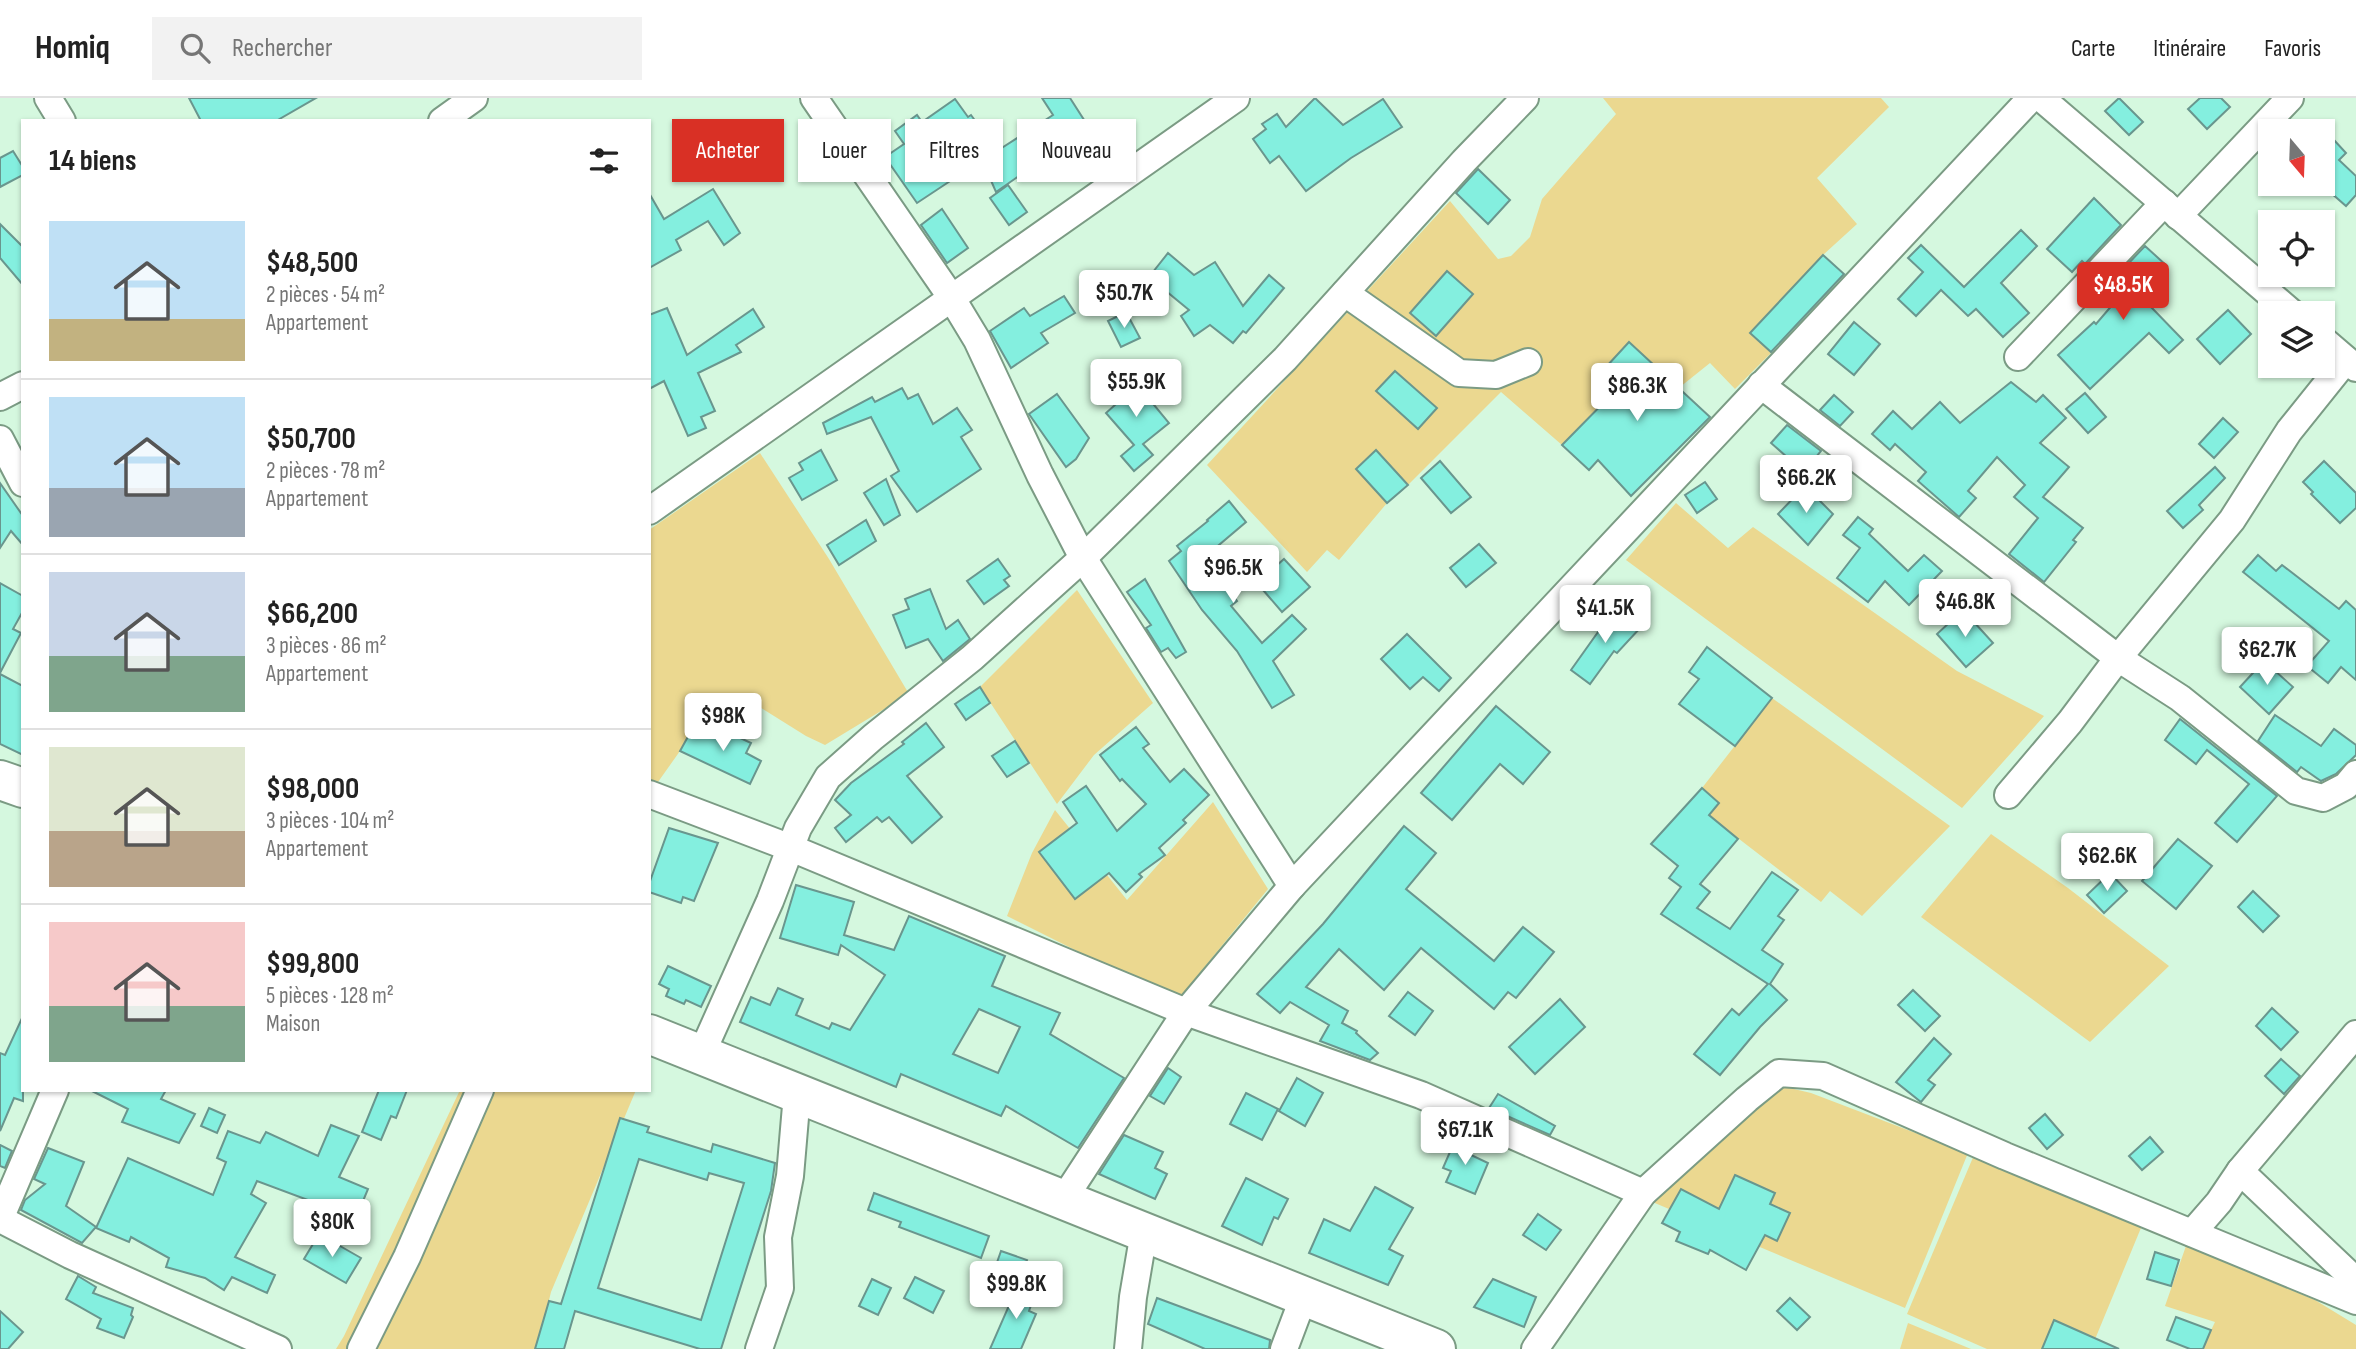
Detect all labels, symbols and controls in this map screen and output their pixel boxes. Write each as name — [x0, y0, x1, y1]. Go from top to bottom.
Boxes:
search box — [152, 17, 642, 80]
text: Homiq — [35, 28, 110, 68]
icon: search — [176, 29, 214, 67]
text: Rechercher — [232, 33, 333, 64]
text: Carte — [2071, 34, 2115, 63]
text: Itinéraire — [2153, 34, 2226, 63]
text: Favoris — [2264, 34, 2321, 63]
chip: Acheter — [672, 119, 784, 182]
chip: Louer — [798, 119, 891, 182]
chip: Filtres — [905, 119, 1003, 182]
chip: Nouveau — [1017, 119, 1136, 182]
north arrow — [2258, 119, 2334, 196]
map controls — [2258, 119, 2335, 378]
icon: filters — [585, 142, 623, 180]
text: 14 biens — [49, 143, 136, 179]
button: locate — [2258, 210, 2335, 287]
text: $48,500 — [266, 245, 358, 281]
icon: home — [105, 249, 189, 333]
pin: $48.5K — [2066, 262, 2180, 322]
pin: $50.7K — [1067, 271, 1181, 330]
text: $48.5K — [2093, 271, 2153, 299]
text: $50.7K — [1095, 279, 1153, 307]
text: 2 pièces · 54 m² — [266, 281, 385, 309]
button: layers — [2258, 301, 2335, 378]
text: Appartement — [266, 309, 368, 337]
pin: $55.9K — [1079, 360, 1193, 419]
pin: $86.3K — [1580, 364, 1694, 423]
text: $55.9K — [1106, 368, 1166, 396]
text: $86.3K — [1607, 372, 1667, 400]
text: $50,700 — [266, 421, 356, 457]
icon: home — [105, 425, 189, 509]
pin: $66.2K — [1749, 456, 1863, 515]
text: 2 pièces · 78 m² — [266, 457, 385, 485]
text: $66.2K — [1776, 464, 1836, 492]
text: Appartement — [266, 485, 368, 513]
pin: $96.5K — [1176, 546, 1290, 605]
text: $96.5K — [1203, 554, 1263, 582]
pin: $46.8K — [1908, 580, 2022, 639]
pin: $41.5K — [1548, 586, 1662, 645]
text: $46.8K — [1935, 588, 1995, 616]
text: $41.5K — [1576, 594, 1634, 622]
text: $66,200 — [266, 596, 358, 632]
icon: home — [105, 600, 189, 684]
pin: $62.7K — [2210, 628, 2324, 687]
text: 3 pièces · 86 m² — [266, 632, 387, 660]
text: $62.7K — [2238, 636, 2296, 664]
text: Appartement — [266, 660, 368, 688]
pin: $98K — [682, 694, 764, 753]
text: $98K — [701, 702, 745, 730]
text: $98,000 — [266, 771, 359, 807]
icon: home — [105, 775, 189, 859]
text: 3 pièces · 104 m² — [266, 807, 394, 835]
pin: $62.6K — [2050, 834, 2164, 893]
text: Appartement — [266, 835, 368, 863]
text: $62.6K — [2077, 842, 2137, 870]
text: $99,800 — [266, 946, 359, 982]
icon: home — [105, 950, 189, 1034]
text: 5 pièces · 128 m² — [266, 982, 394, 1010]
text: Maison — [266, 1010, 320, 1038]
pin: $67.1K — [1408, 1108, 1522, 1167]
text: $67.1K — [1437, 1116, 1493, 1144]
pin: $80K — [291, 1200, 373, 1259]
text: $80K — [310, 1208, 354, 1236]
pin: $99.8K — [959, 1262, 1073, 1321]
text: $99.8K — [986, 1270, 1046, 1298]

